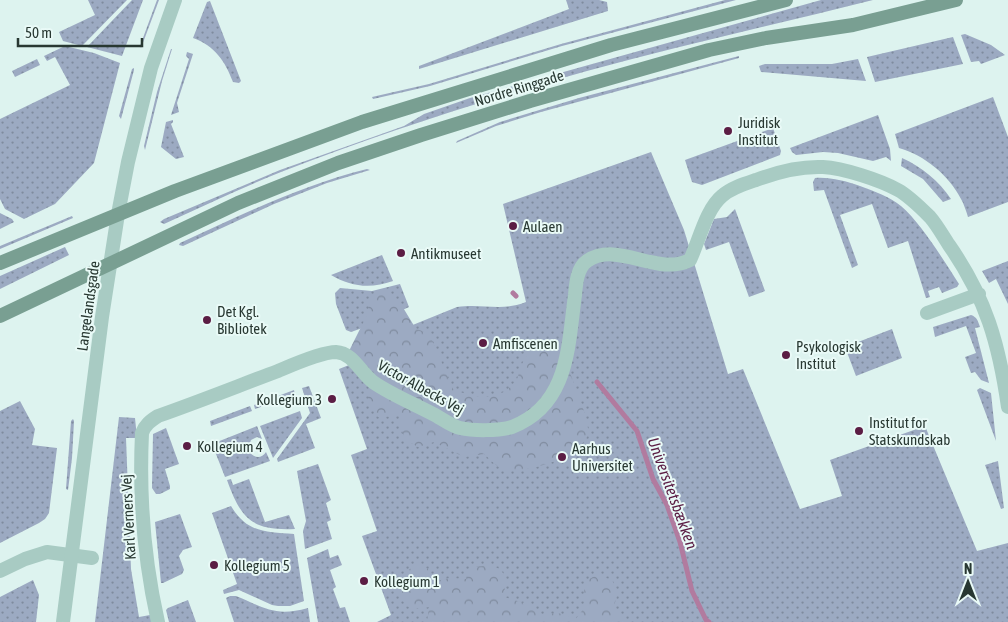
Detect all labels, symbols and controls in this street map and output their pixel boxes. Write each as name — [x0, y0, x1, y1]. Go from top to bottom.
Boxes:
scale bar — [18, 15, 141, 47]
text: 50 m — [25, 24, 52, 41]
street label: Nordre Ringgade — [472, 66, 566, 110]
place label: Juridisk Institut — [738, 114, 781, 148]
marker: Juridisk Institut — [722, 125, 734, 137]
place label: Aulaen — [523, 218, 563, 235]
marker: Aulaen — [507, 220, 519, 232]
place label: Antikmuseet — [411, 245, 481, 262]
marker: Antikmuseet — [395, 247, 407, 259]
street label: Langelandsgade — [73, 260, 103, 352]
place label: Det Kgl. Bibliotek — [217, 303, 267, 337]
marker: Det Kgl. Bibliotek — [201, 314, 213, 326]
place label: Amfiscenen — [493, 335, 558, 352]
marker: Amfiscenen — [477, 337, 489, 349]
place label: Psykologisk Institut — [796, 338, 861, 372]
marker: Psykologisk Institut — [780, 349, 792, 361]
street label: Victor Albecks Vej — [375, 356, 467, 418]
place label: Kollegium 3 — [256, 391, 322, 408]
marker: Kollegium 3 — [326, 393, 338, 405]
place label: Institut for Statskundskab — [869, 414, 950, 448]
marker: Institut for Statskundskab — [853, 425, 865, 437]
water label: Universitetsbækken — [644, 435, 702, 551]
place label: Kollegium 4 — [197, 438, 263, 455]
marker: Kollegium 4 — [181, 440, 193, 452]
place label: Aarhus Universitet — [572, 440, 633, 474]
marker: Aarhus Universitet — [556, 451, 568, 463]
street label: Karl Verners Vej — [117, 474, 139, 560]
place label: Kollegium 5 — [224, 557, 290, 574]
north arrow — [943, 557, 993, 607]
marker: Kollegium 5 — [208, 559, 220, 571]
text: N — [964, 561, 972, 577]
place label: Kollegium 1 — [374, 573, 440, 590]
marker: Kollegium 1 — [358, 575, 370, 587]

